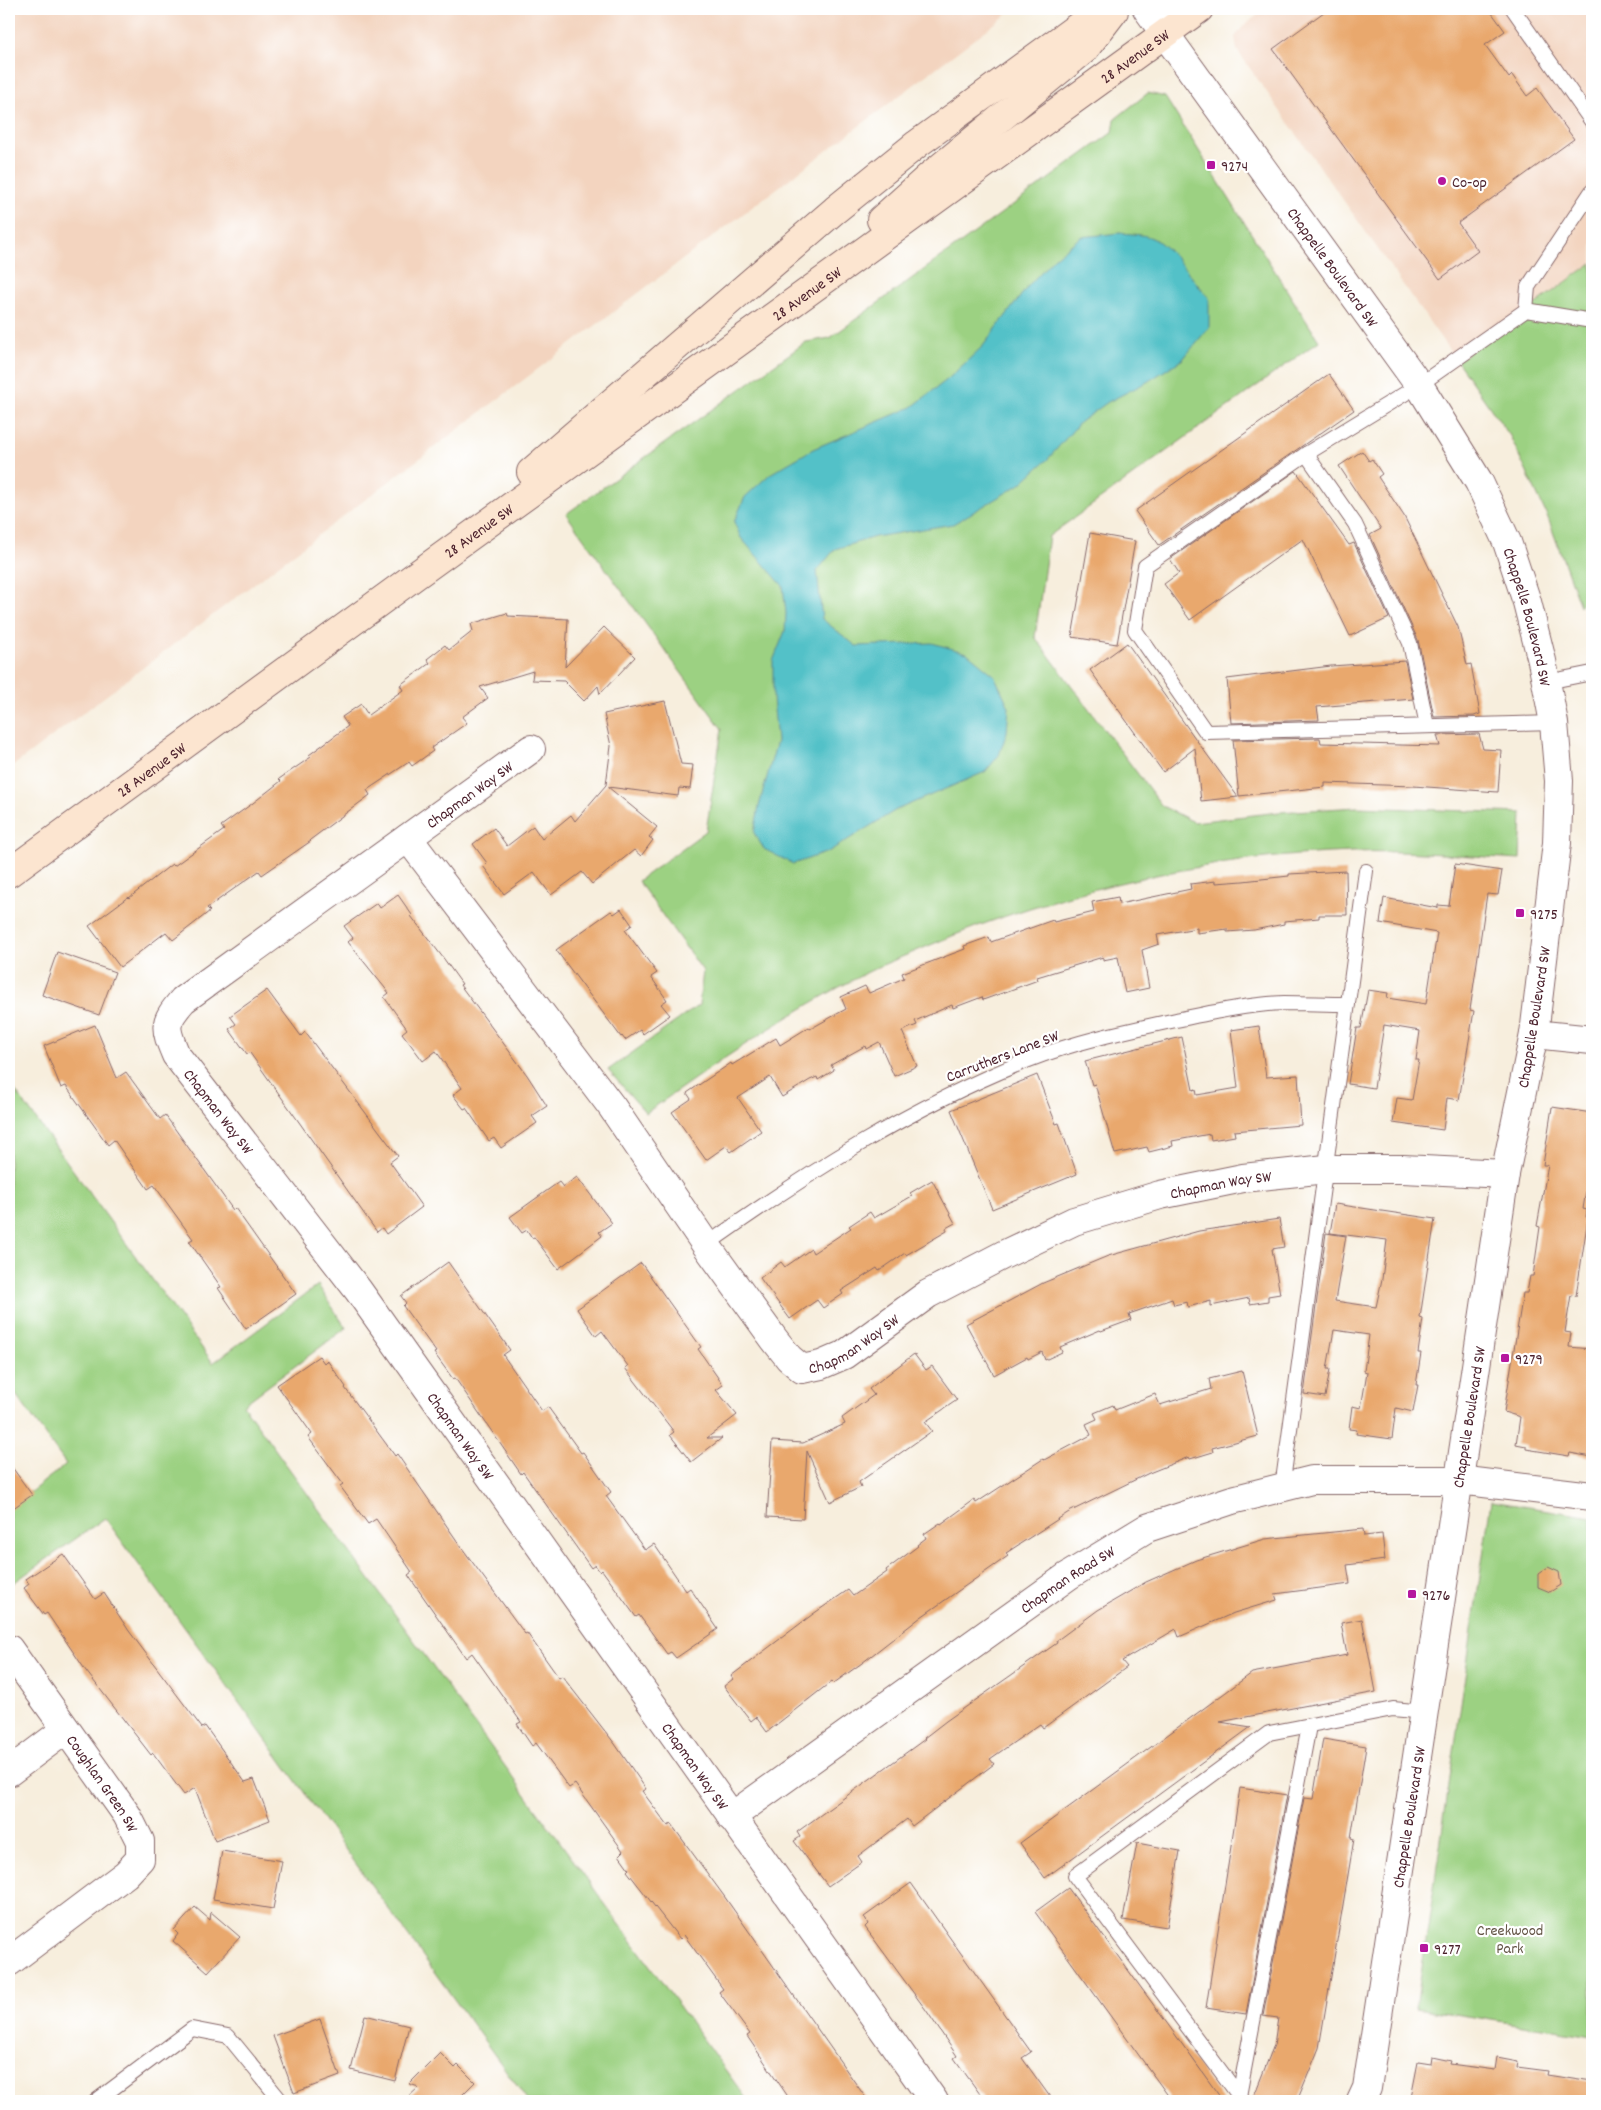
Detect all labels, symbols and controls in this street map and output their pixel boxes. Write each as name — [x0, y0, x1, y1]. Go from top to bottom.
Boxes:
street label: 28 Avenue SW — [1096, 24, 1176, 91]
place label: 9274 — [1221, 156, 1248, 179]
marker: 9274 — [1205, 159, 1217, 171]
place label: Co-op — [1452, 172, 1487, 195]
marker: Co-op — [1436, 175, 1448, 187]
street label: Chappelle Boulevard SW — [1280, 203, 1383, 333]
street label: 28 Avenue SW — [768, 262, 848, 328]
street label: 28 Avenue SW — [440, 499, 520, 565]
street label: Chappelle Boulevard SW — [1496, 545, 1556, 689]
street label: 28 Avenue SW — [113, 737, 193, 804]
street label: Chapman Way SW — [422, 756, 519, 836]
place label: 9275 — [1530, 904, 1558, 927]
marker: 9275 — [1514, 907, 1526, 919]
street label: Chappelle Boulevard SW — [1513, 944, 1558, 1090]
street label: Carruthers Lane SW — [943, 1025, 1063, 1089]
street label: Chapman Way SW — [177, 1065, 258, 1161]
street label: Chapman Way SW — [1168, 1166, 1274, 1207]
street label: Chapman Way SW — [807, 1309, 906, 1381]
street label: Chappelle Boulevard SW — [1448, 1344, 1493, 1490]
place label: 9279 — [1515, 1349, 1543, 1372]
marker: 9279 — [1499, 1352, 1511, 1364]
street label: Chapman Way SW — [420, 1388, 499, 1486]
street label: Chapman Road SW — [1016, 1541, 1121, 1621]
place label: 9276 — [1422, 1585, 1450, 1608]
marker: 9276 — [1406, 1588, 1418, 1600]
street label: Chapman Way SW — [655, 1719, 733, 1816]
street label: Coughlan Green SW — [60, 1731, 143, 1838]
street label: Chappelle Boulevard SW — [1388, 1744, 1433, 1890]
park label: Creekwood Park — [1477, 1920, 1543, 1961]
place label: 9277 — [1434, 1939, 1461, 1962]
marker: 9277 — [1418, 1942, 1430, 1954]

